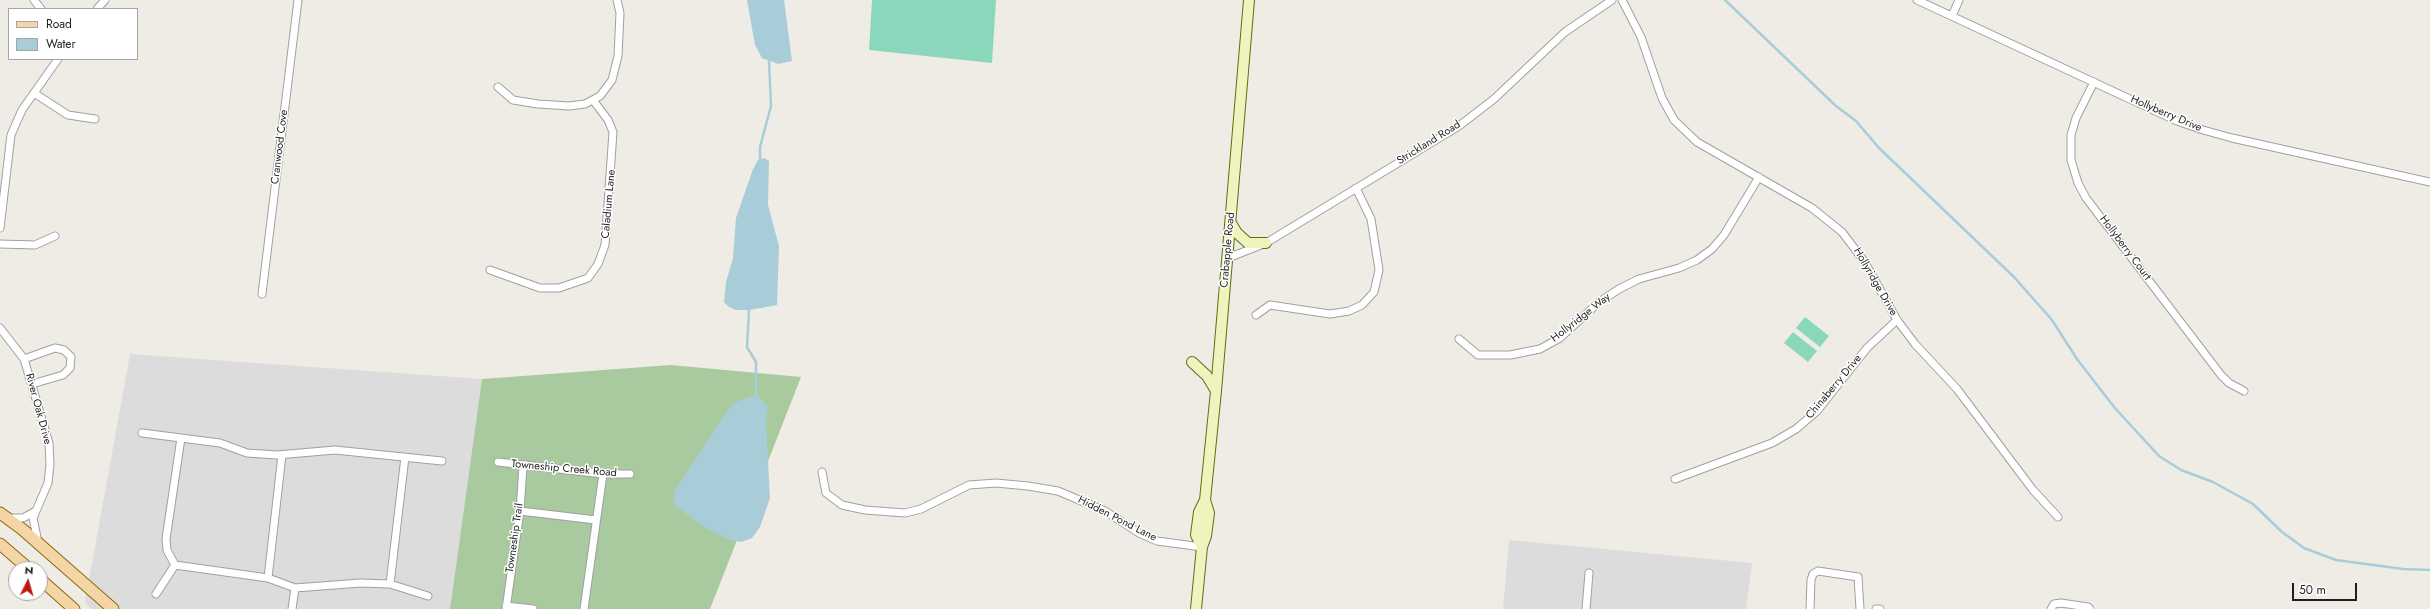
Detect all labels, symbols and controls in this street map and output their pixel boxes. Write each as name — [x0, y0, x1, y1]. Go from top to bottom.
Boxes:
legend — [8, 8, 138, 60]
text: Road — [46, 15, 72, 33]
text: Water — [46, 35, 76, 53]
street label: Hollyberry Drive — [2128, 93, 2204, 135]
street label: Cranwood Cove — [269, 109, 291, 185]
street label: Strickland Road — [1395, 118, 1463, 168]
street label: Caladium Lane — [599, 169, 619, 239]
street label: Crabapple Road — [1218, 212, 1238, 288]
street label: Hollyberry Court — [2096, 213, 2154, 283]
street label: Hollyridge Drive — [1850, 246, 1900, 318]
street label: Hollyridge Way — [1549, 291, 1613, 345]
street label: Chinaberry Drive — [1803, 352, 1865, 422]
street label: River Oak Drive — [22, 372, 54, 446]
street label: Towneship Creek Road — [511, 458, 617, 480]
street label: Hidden Pond Lane — [1075, 493, 1159, 545]
street label: Towneship Trail — [504, 502, 526, 574]
north arrow — [8, 561, 48, 601]
text: N — [24, 562, 34, 578]
scale bar — [2294, 575, 2359, 601]
text: 50 m — [2299, 581, 2326, 599]

